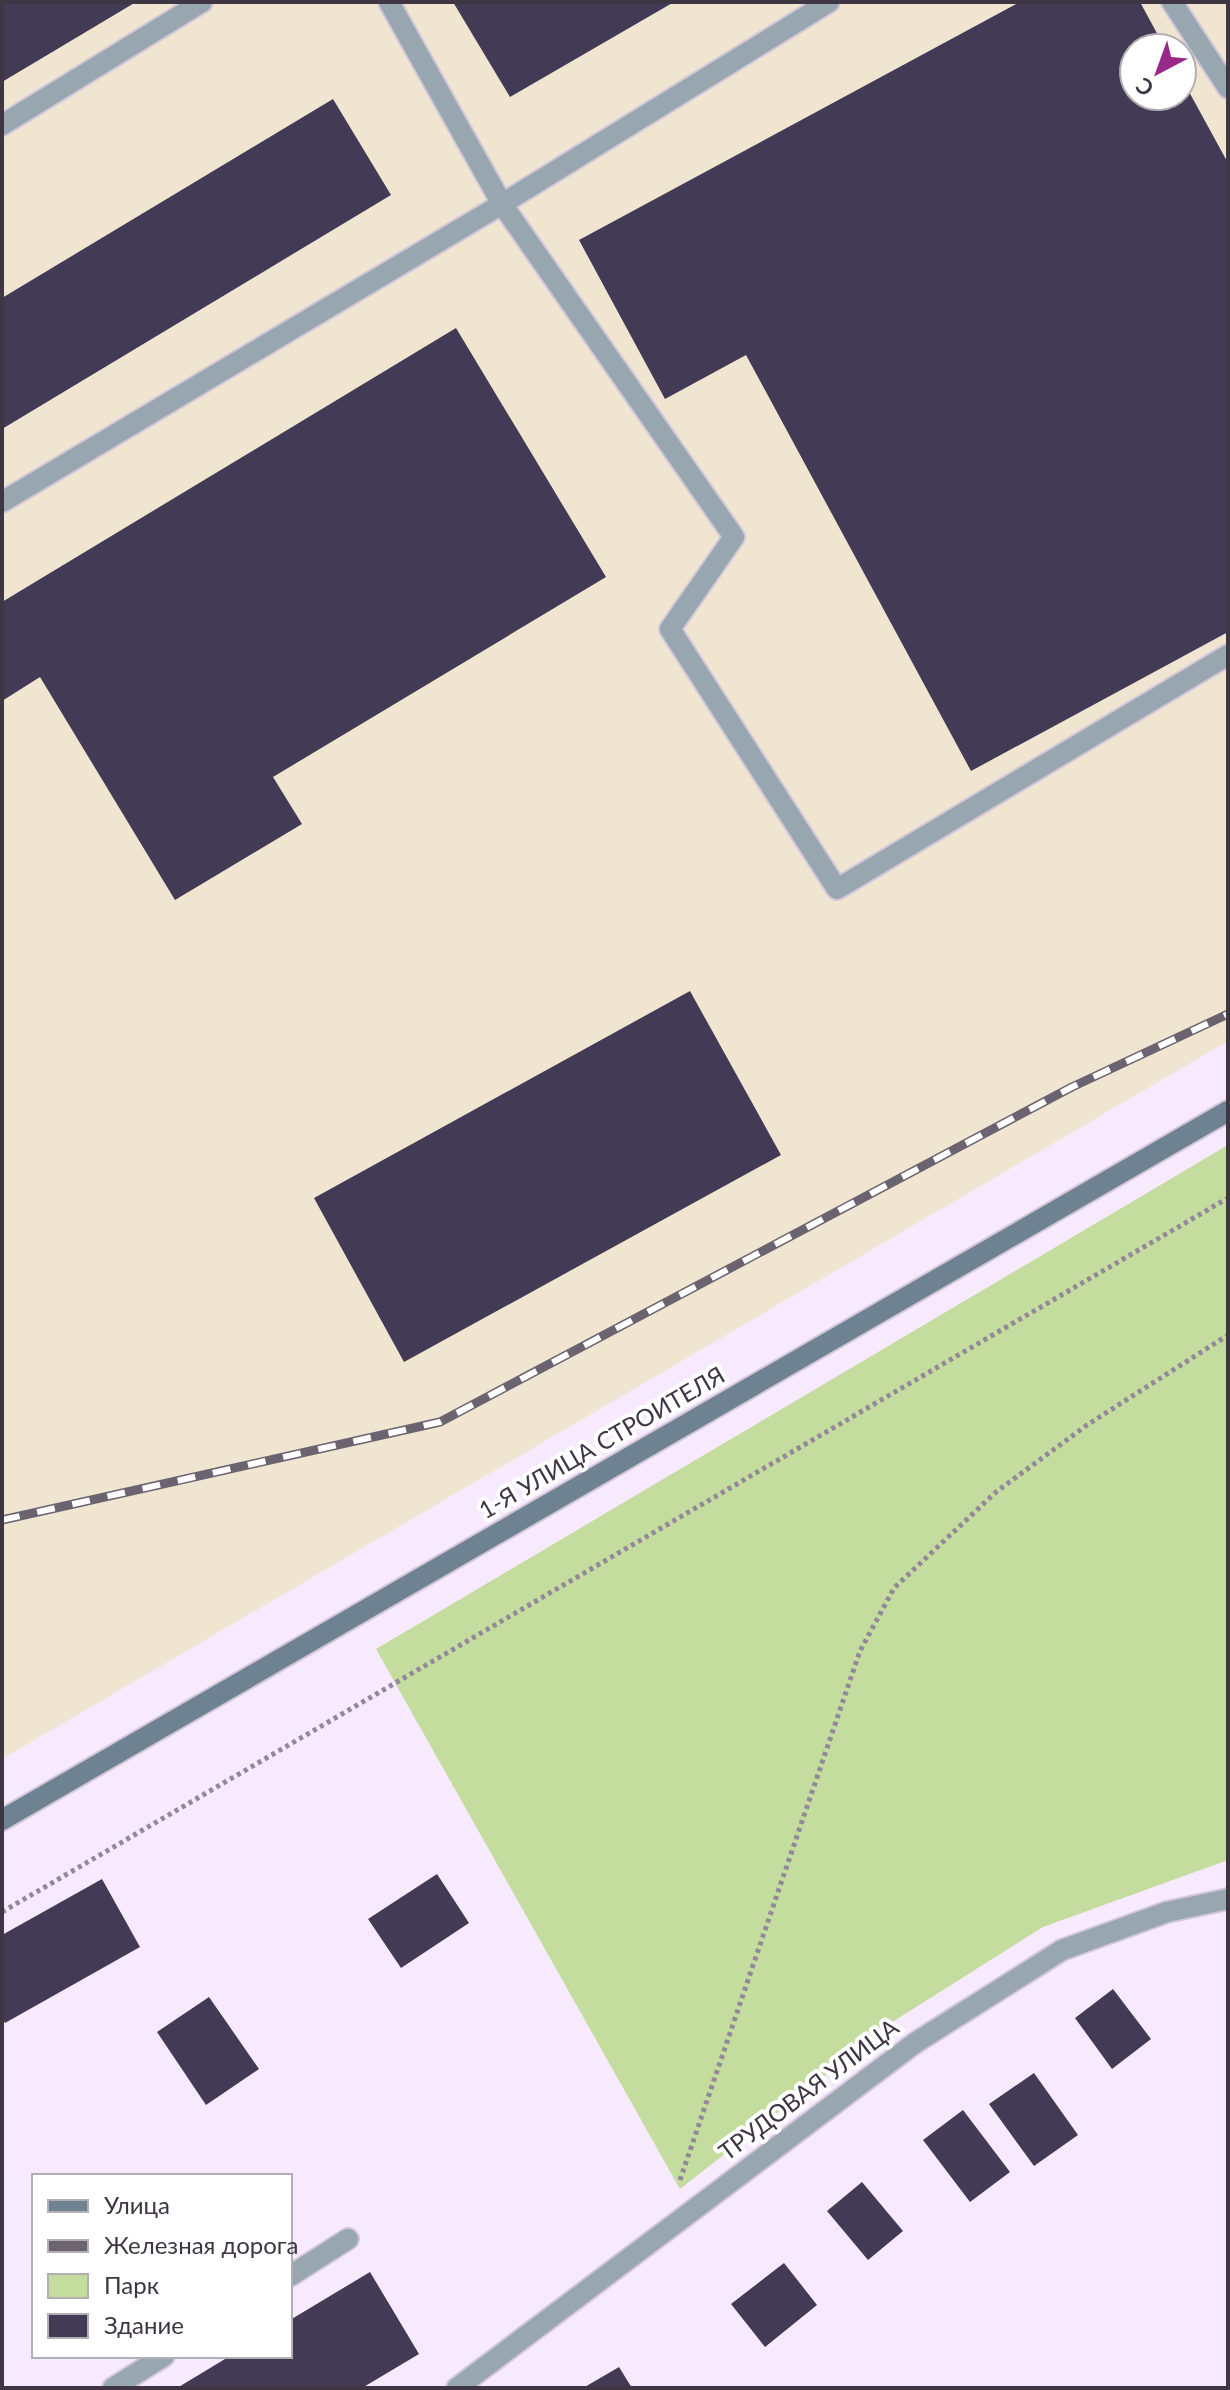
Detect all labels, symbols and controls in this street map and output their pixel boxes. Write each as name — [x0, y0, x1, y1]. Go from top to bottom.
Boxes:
north arrow — [1118, 32, 1198, 112]
text: С — [1130, 72, 1159, 102]
street label: 1-Я УЛИЦА СТРОИТЕЛЯ — [473, 1359, 729, 1524]
street label: ТРУДОВАЯ УЛИЦА — [713, 2011, 904, 2166]
legend — [32, 2174, 292, 2358]
text: Улица — [104, 2190, 170, 2219]
text: Железная дорога — [104, 2230, 299, 2259]
text: Парк — [104, 2270, 160, 2299]
text: Здание — [104, 2310, 184, 2339]

